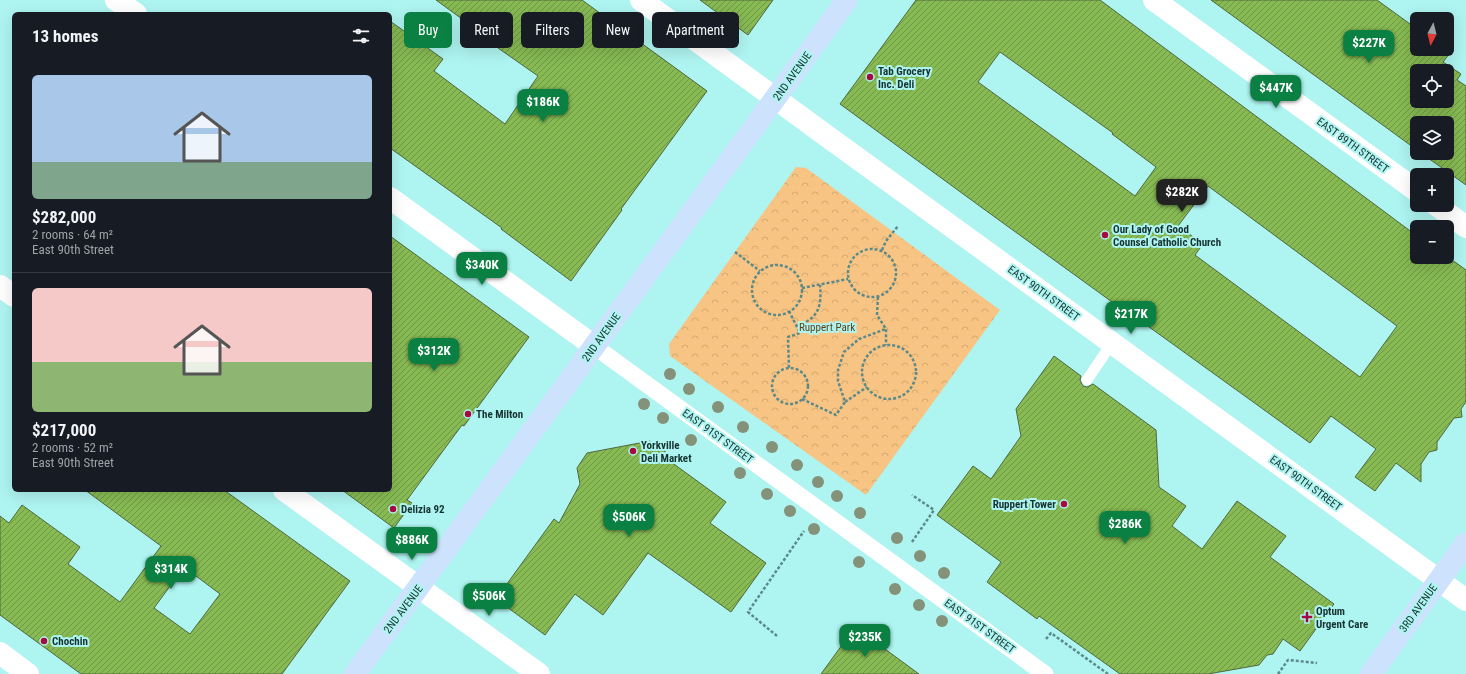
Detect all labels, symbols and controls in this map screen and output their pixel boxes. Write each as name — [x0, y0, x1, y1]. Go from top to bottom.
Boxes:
chip: Buy — [404, 12, 452, 48]
chip: Rent — [460, 12, 513, 48]
chip: Filters — [521, 12, 584, 48]
chip: New — [592, 12, 644, 48]
chip: Apartment — [652, 12, 739, 48]
north arrow — [1410, 12, 1454, 56]
map controls — [1410, 12, 1454, 264]
icon: filters — [350, 25, 372, 47]
text: 13 homes — [32, 26, 98, 46]
pin: $227K — [1341, 30, 1397, 64]
text: $227K — [1352, 35, 1386, 50]
street label: 2ND AVENUE — [770, 49, 815, 103]
button: locate — [1410, 64, 1454, 108]
place label: Tab Grocery Inc. Deli — [878, 65, 931, 91]
marker: Tab Grocery Inc. Deli — [865, 72, 875, 82]
pin: $447K — [1248, 75, 1304, 109]
text: $447K — [1259, 80, 1293, 95]
pin: $186K — [515, 89, 571, 123]
text: $186K — [526, 94, 560, 109]
icon: home — [166, 101, 238, 173]
street label: EAST 89TH STREET — [1314, 115, 1391, 176]
button: layers — [1410, 116, 1454, 160]
button: + — [1410, 168, 1454, 212]
pin: $282K — [1154, 179, 1210, 213]
text: $282K — [1165, 184, 1199, 199]
text: $282,000 — [32, 207, 96, 227]
button: − — [1410, 220, 1454, 264]
place label: Our Lady of Good Counsel Catholic Church — [1113, 223, 1221, 249]
text: 2 rooms · 64 m² — [32, 227, 113, 242]
marker: Our Lady of Good Counsel Catholic Church — [1100, 230, 1110, 240]
text: East 90th Street — [32, 242, 114, 257]
pin: $340K — [454, 252, 510, 286]
text: $340K — [465, 257, 499, 272]
street label: EAST 90TH STREET — [1005, 263, 1082, 324]
pin: $217K — [1103, 301, 1159, 335]
text: $217K — [1114, 306, 1148, 321]
street label: 2ND AVENUE — [579, 310, 624, 364]
icon: home — [166, 314, 238, 386]
park label: Ruppert Park — [799, 321, 855, 334]
pin: $312K — [406, 338, 462, 372]
text: $312K — [417, 343, 451, 358]
street label: EAST 91ST STREET — [680, 406, 756, 467]
place label: The Milton — [476, 408, 523, 421]
marker: The Milton — [463, 409, 473, 419]
text: $217,000 — [32, 420, 96, 440]
place label: Yorkville Deli Market — [641, 439, 692, 465]
text: 2 rooms · 52 m² — [32, 440, 113, 455]
marker: Yorkville Deli Market — [628, 446, 638, 456]
street label: EAST 90TH STREET — [1267, 453, 1344, 514]
text: East 90th Street — [32, 455, 114, 470]
place label: Ruppert Tower — [993, 498, 1056, 511]
marker: Ruppert Tower — [1059, 499, 1069, 509]
place label: Delizia 92 — [401, 503, 445, 516]
marker: Delizia 92 — [388, 504, 398, 514]
pin: $506K — [601, 504, 657, 538]
text: $506K — [612, 509, 646, 524]
pin: $286K — [1097, 511, 1153, 545]
text: $286K — [1108, 516, 1142, 531]
pin: $886K — [384, 527, 440, 561]
text: $886K — [395, 532, 429, 547]
pin: $314K — [143, 556, 199, 590]
text: $314K — [154, 561, 188, 576]
street label: 3RD AVENUE — [1397, 581, 1440, 635]
street label: 2ND AVENUE — [381, 582, 426, 636]
pin: $506K — [461, 583, 517, 617]
text: $506K — [472, 588, 506, 603]
street label: EAST 91ST STREET — [942, 596, 1018, 657]
place label: Optum Urgent Care — [1316, 605, 1368, 631]
marker: Optum Urgent Care — [1301, 611, 1313, 623]
pin: $235K — [837, 624, 893, 658]
text: $235K — [848, 629, 882, 644]
place label: Chochin — [52, 635, 88, 648]
marker: Chochin — [39, 636, 49, 646]

